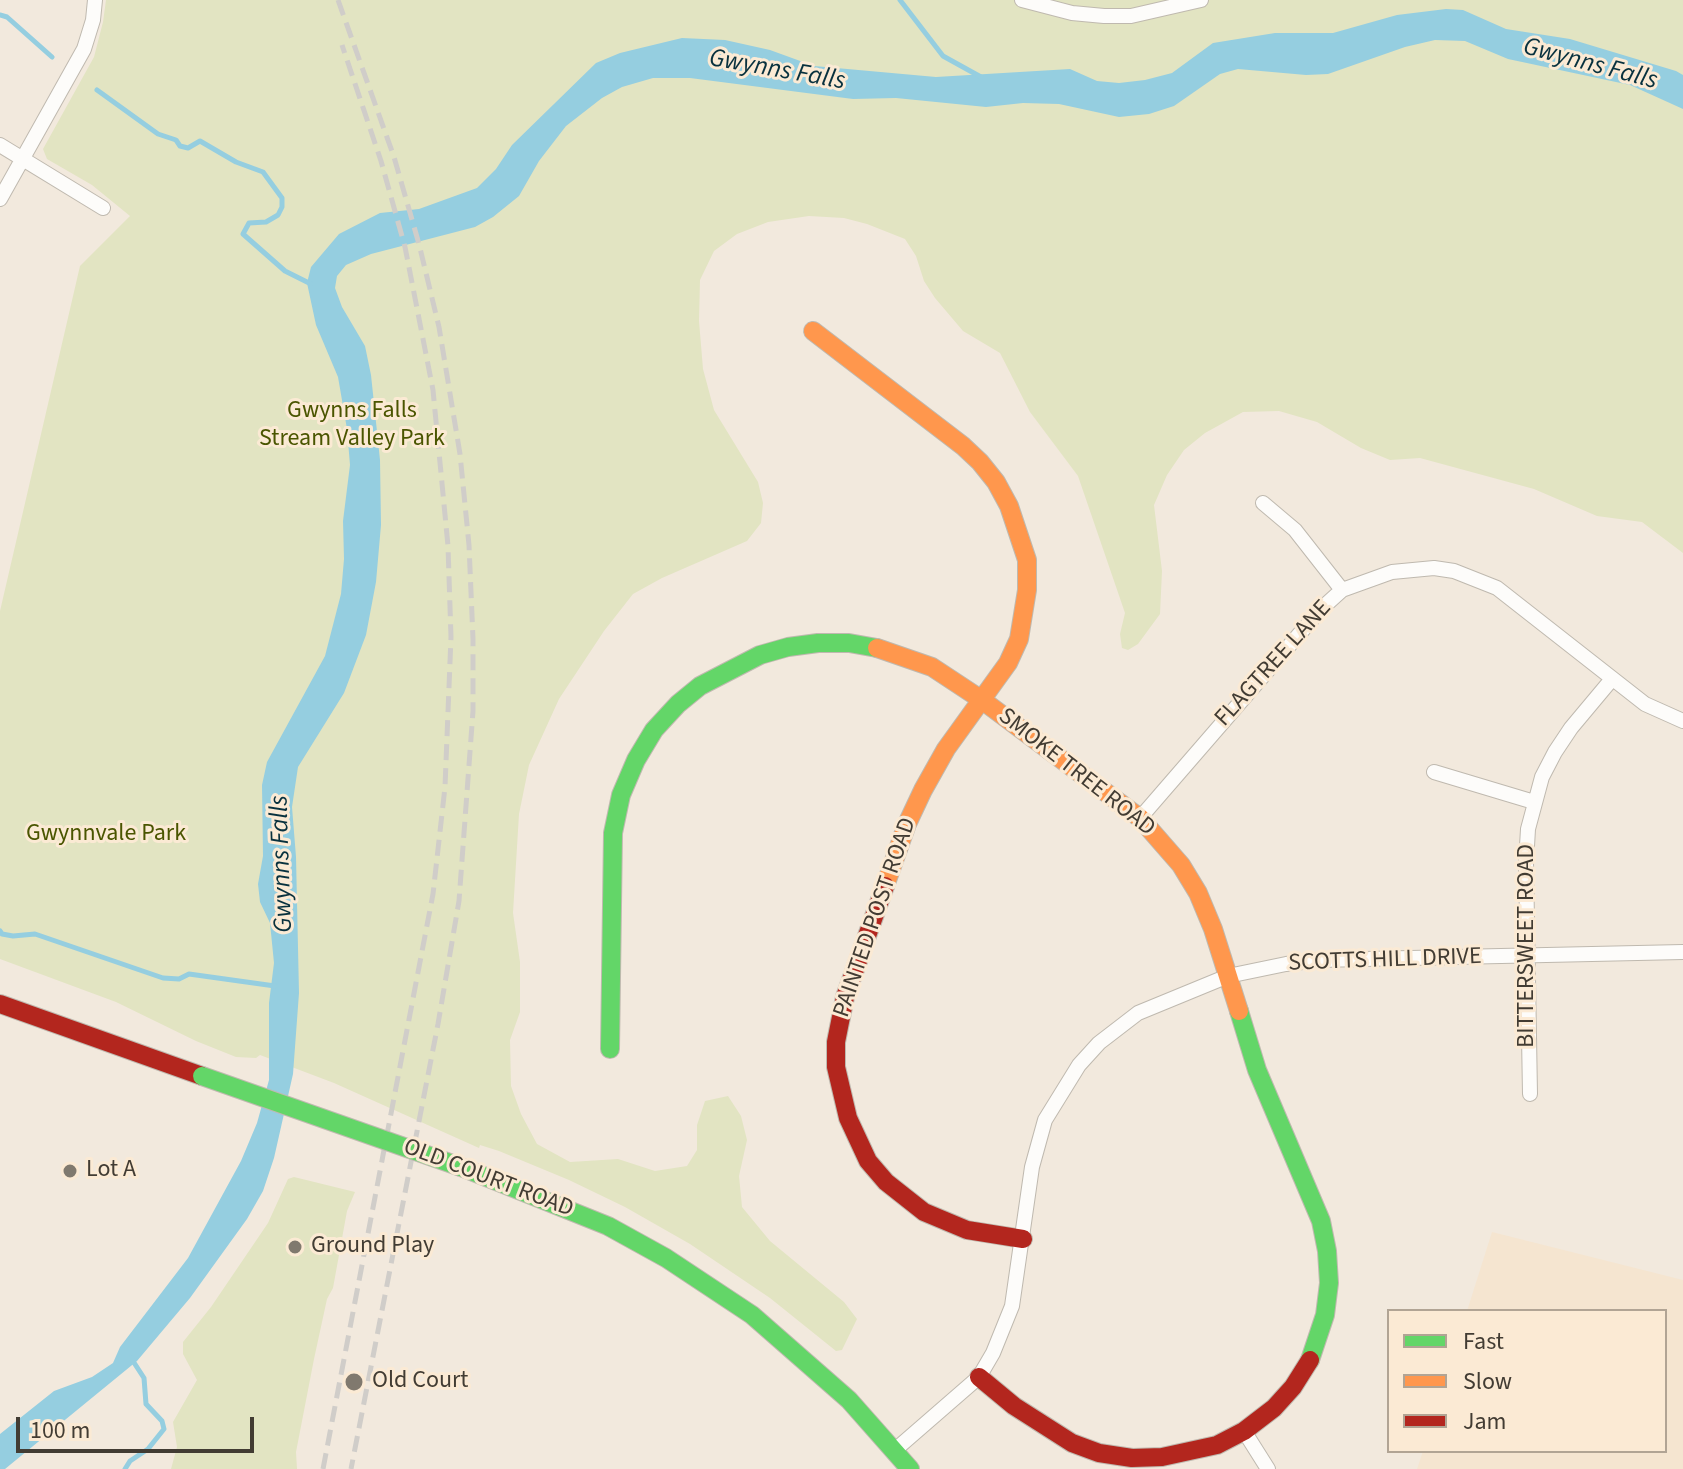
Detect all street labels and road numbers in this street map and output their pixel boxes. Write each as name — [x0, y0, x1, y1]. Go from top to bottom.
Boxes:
street label: FLAGTREE LANE — [1210, 595, 1338, 733]
street label: SMOKE TREE ROAD — [992, 703, 1160, 843]
street label: PAINTED POST ROAD — [828, 814, 924, 1022]
street label: BITTERSWEET ROAD — [1514, 844, 1542, 1048]
street label: SCOTTS HILL DRIVE — [1288, 943, 1482, 979]
street label: OLD COURT ROAD — [399, 1133, 577, 1225]

